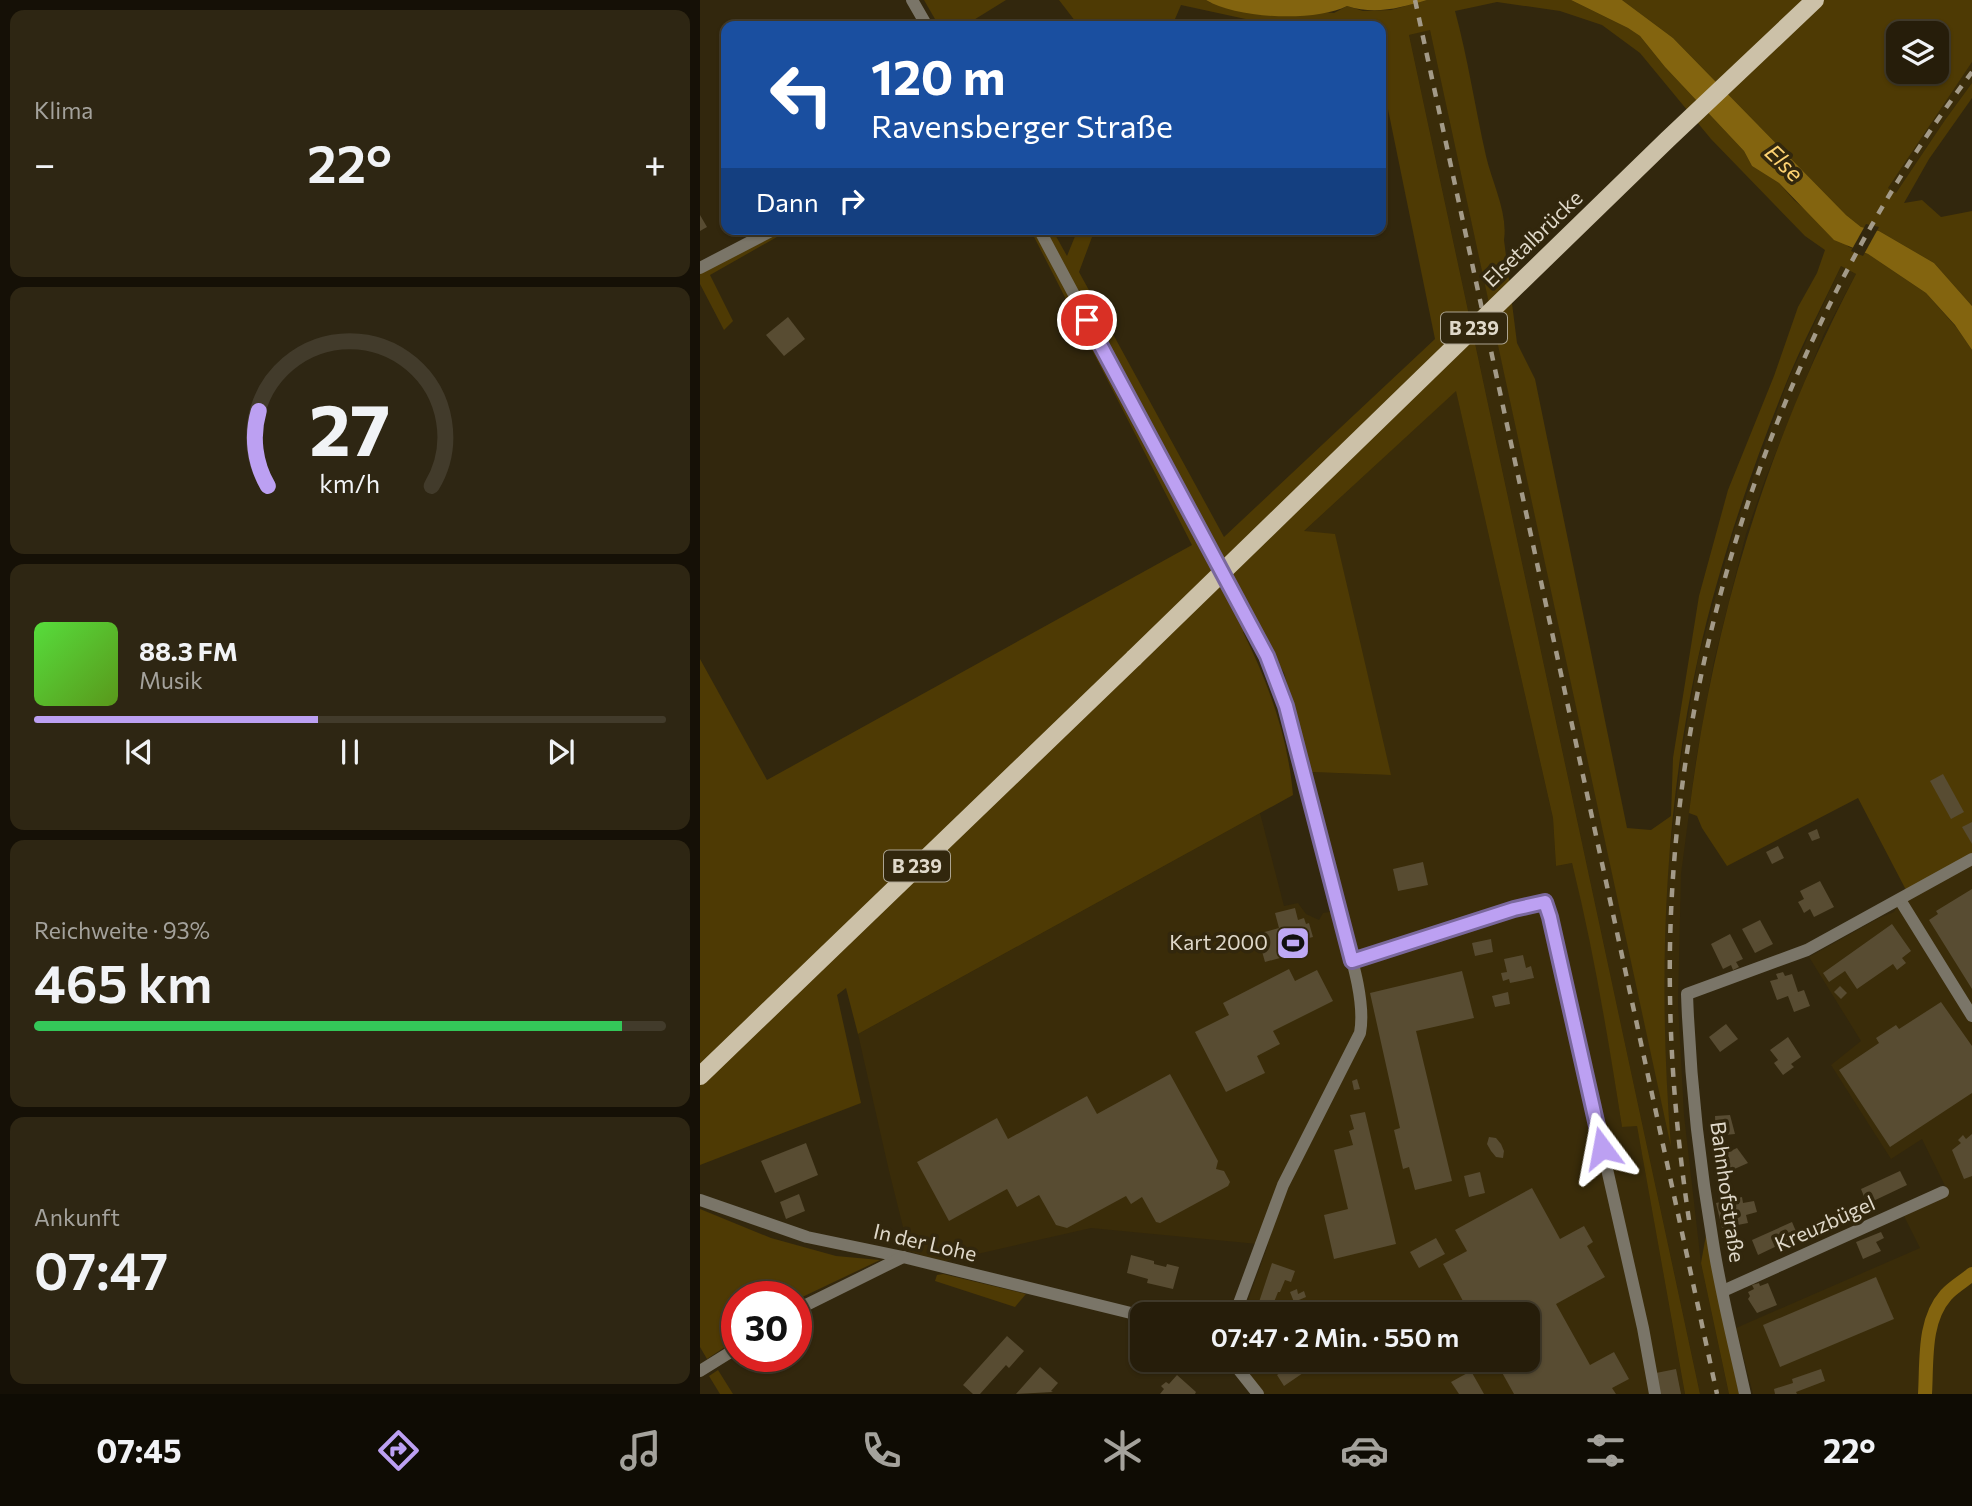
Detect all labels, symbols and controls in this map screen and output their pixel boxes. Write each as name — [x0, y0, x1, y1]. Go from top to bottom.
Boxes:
map controls — [1886, 21, 1949, 84]
button: layers — [1886, 21, 1949, 84]
text: 120 m — [871, 45, 1005, 105]
icon: left — [756, 49, 847, 140]
text: Klima — [34, 96, 93, 124]
text: Ravensberger Straße — [871, 105, 1173, 145]
text: 22° — [307, 130, 392, 194]
water label: Else — [1760, 138, 1810, 187]
text: − — [34, 139, 56, 186]
text: + — [644, 139, 666, 186]
icon: right — [833, 182, 871, 220]
street label: Elsetalbrücke — [1477, 184, 1587, 291]
text: Dann — [756, 186, 819, 217]
pin — [1057, 290, 1117, 350]
icon: arrive — [1068, 301, 1106, 339]
road number: B 239 — [1441, 312, 1507, 344]
text: 27 — [310, 383, 390, 472]
text: km/h — [320, 468, 380, 498]
text: 88.3 FM — [139, 635, 238, 666]
text: Musik — [139, 666, 203, 694]
icon: previous — [120, 733, 158, 771]
icon: pause — [331, 733, 369, 771]
icon: next — [542, 733, 580, 771]
road number: B 239 — [884, 850, 950, 881]
text: Reichweite · 93% — [34, 916, 210, 944]
sports icon: Kart 2000 — [1274, 924, 1312, 962]
place label: Kart 2000 — [1169, 929, 1268, 954]
text: 465 km — [34, 950, 212, 1014]
position arrow — [1565, 1111, 1639, 1185]
street label: Bahnhofstraße — [1706, 1120, 1751, 1264]
street label: Kreuzbügel — [1770, 1189, 1878, 1256]
text: Ankunft — [34, 1203, 120, 1231]
street label: In der Lohe — [871, 1218, 979, 1266]
text: 07:47 — [34, 1237, 168, 1301]
speed limit sign: 30 — [721, 1281, 812, 1372]
text: 07:47 · 2 Min. · 550 m — [1211, 1321, 1459, 1352]
icon: directions — [374, 1426, 423, 1475]
icon: music — [616, 1426, 665, 1475]
icon: phone — [857, 1426, 906, 1475]
icon: climate — [1098, 1426, 1147, 1475]
icon: car — [1340, 1426, 1389, 1475]
icon: filters — [1581, 1426, 1630, 1475]
text: 07:45 — [96, 1430, 182, 1470]
text: 22° — [1823, 1430, 1876, 1470]

